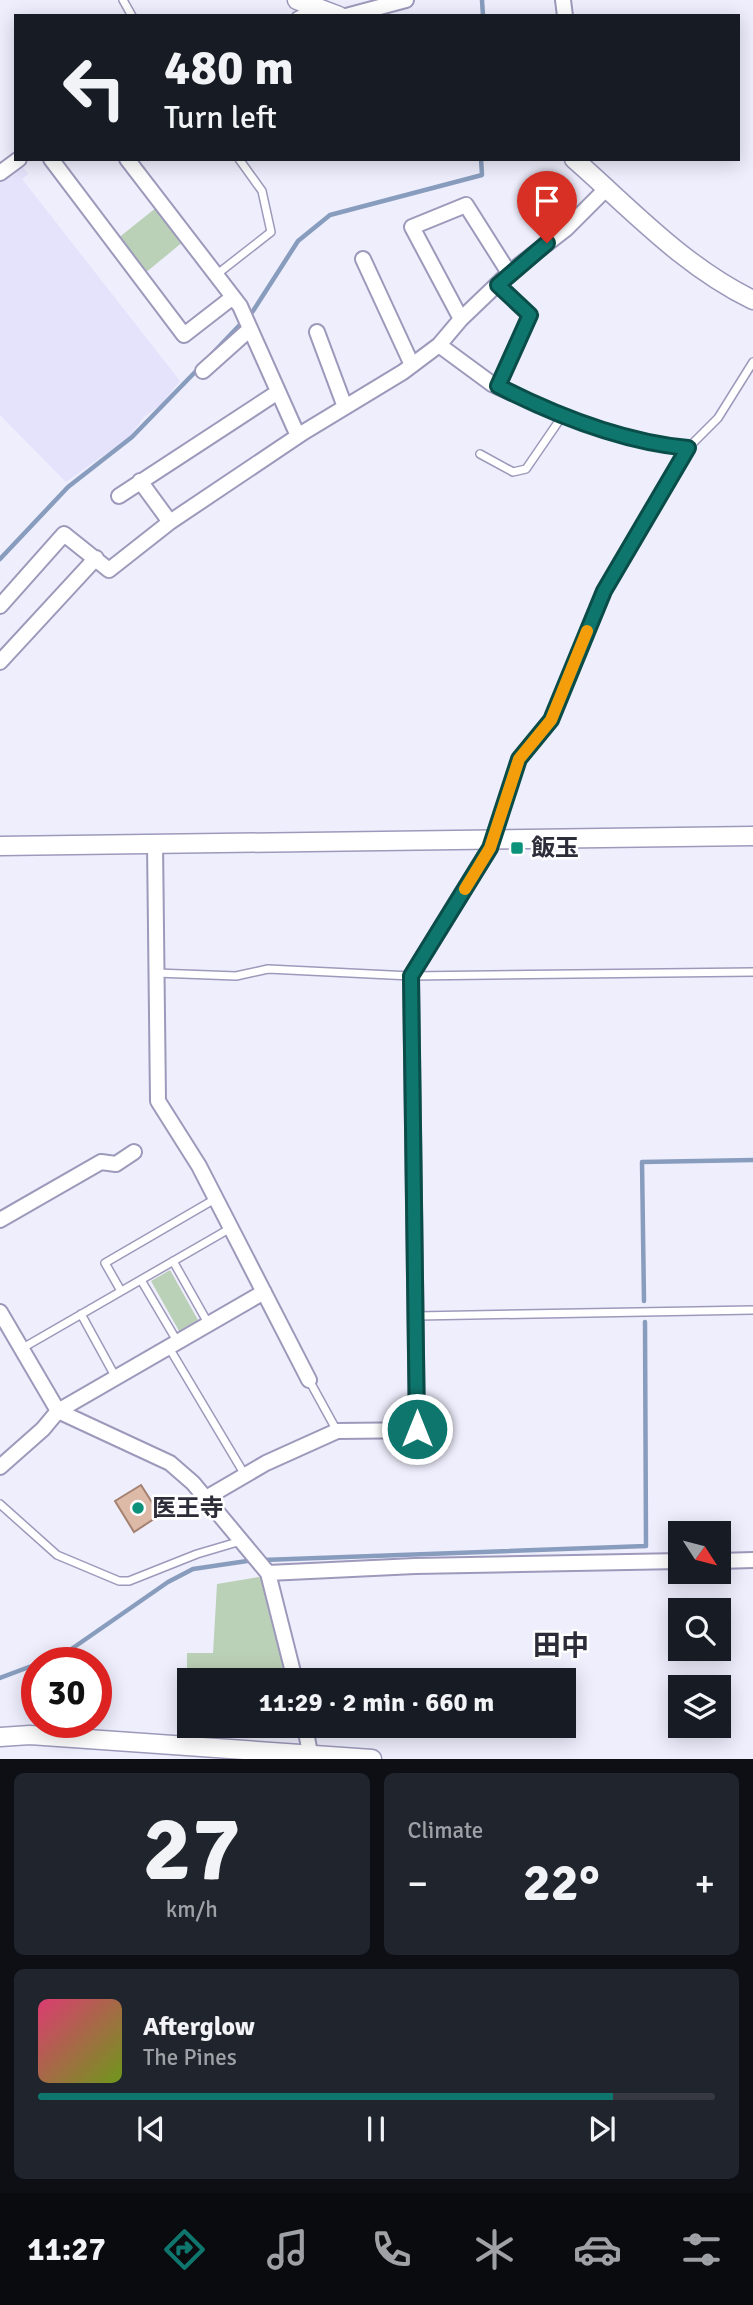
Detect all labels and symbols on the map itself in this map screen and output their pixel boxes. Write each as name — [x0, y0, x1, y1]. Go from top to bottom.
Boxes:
pin — [517, 171, 577, 243]
place label: 飯玉 — [531, 833, 579, 863]
marker: 飯玉 — [509, 840, 525, 856]
position arrow — [380, 1392, 454, 1466]
place label: 医王寺 — [152, 1493, 224, 1523]
marker: 医王寺 — [130, 1500, 146, 1516]
north arrow — [668, 1521, 732, 1584]
district label: 田中 — [533, 1629, 589, 1663]
speed limit sign: 30 — [21, 1647, 112, 1738]

